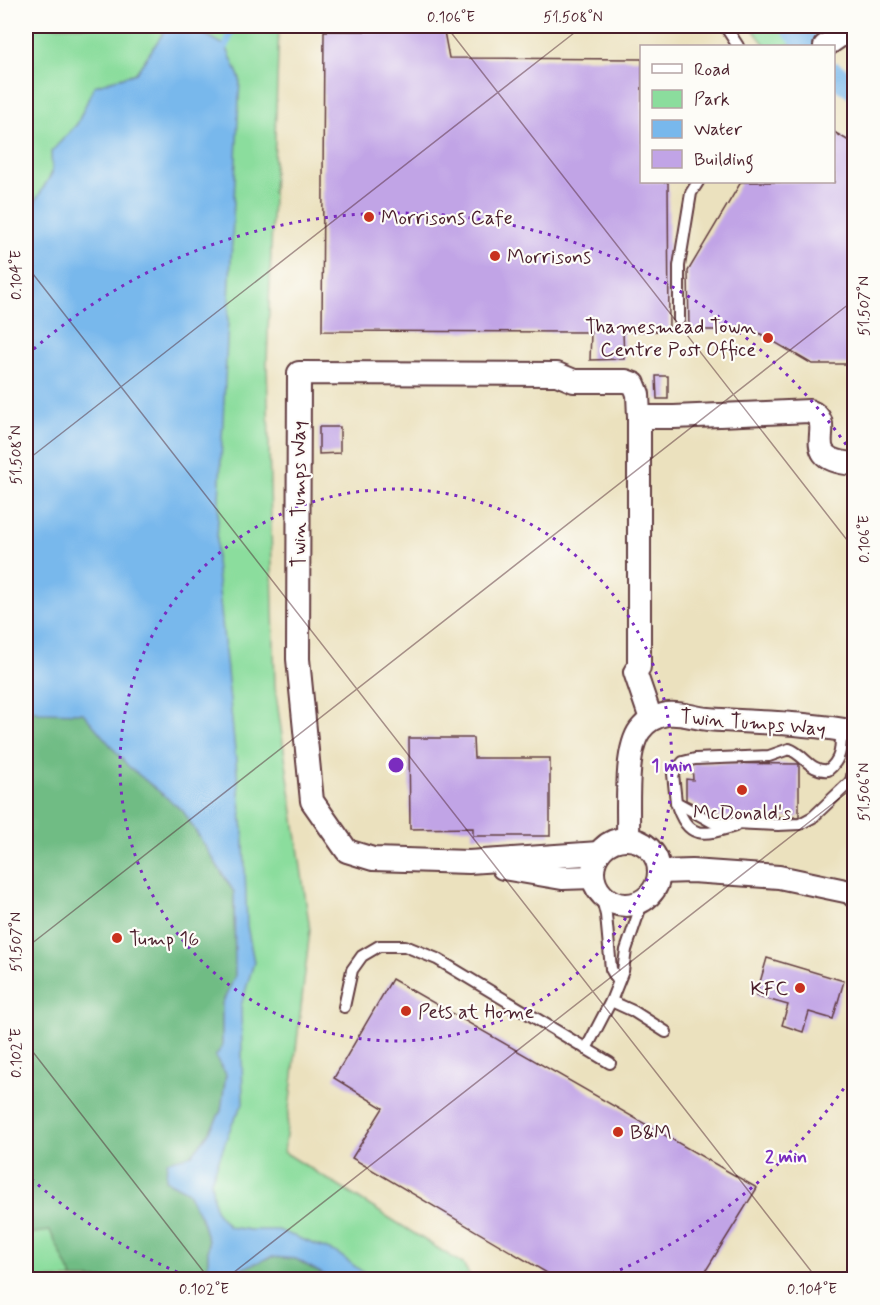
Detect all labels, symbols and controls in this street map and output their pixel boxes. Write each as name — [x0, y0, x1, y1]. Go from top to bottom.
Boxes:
text: 0.106°E — [427, 8, 475, 28]
text: 51.508°N — [543, 8, 603, 28]
legend — [640, 45, 835, 183]
text: Road — [694, 58, 730, 82]
text: Park — [694, 88, 730, 112]
text: Water — [694, 118, 743, 142]
text: Building — [694, 148, 754, 174]
place label: Morrisons Cafe — [381, 205, 513, 232]
marker: Morrisons Cafe — [362, 210, 376, 224]
place label: Morrisons — [507, 244, 591, 271]
marker: Morrisons — [488, 249, 502, 263]
text: 0.104°E — [7, 250, 27, 300]
text: 51.507°N — [855, 276, 875, 336]
place label: Thamesmead Town Centre Post Office — [585, 314, 756, 364]
marker: Thamesmead Town Centre Post Office — [761, 331, 775, 345]
street label: Twin Tumps Way — [286, 421, 313, 567]
text: 51.508°N — [7, 425, 27, 485]
text: 0.106°E — [855, 515, 875, 563]
street label: Twin Tumps Way — [679, 704, 827, 743]
text: 1 min — [651, 754, 693, 778]
centre of rings — [386, 755, 406, 775]
text: 51.506°N — [855, 763, 875, 821]
marker: McDonald's — [735, 783, 749, 797]
place label: McDonald's — [693, 800, 791, 827]
text: 51.507°N — [7, 912, 27, 972]
place label: Tump 16 — [129, 926, 199, 953]
marker: Tump 16 — [110, 931, 124, 945]
place label: KFC — [750, 976, 788, 1003]
marker: KFC — [793, 981, 807, 995]
place label: Pets at Home — [418, 999, 535, 1026]
marker: Pets at Home — [399, 1004, 413, 1018]
text: 0.102°E — [7, 1028, 27, 1078]
place label: B&M — [630, 1120, 672, 1147]
marker: B&M — [611, 1125, 625, 1139]
text: 2 min — [765, 1145, 807, 1169]
text: 0.102°E — [179, 1280, 229, 1300]
text: 0.104°E — [787, 1280, 837, 1300]

